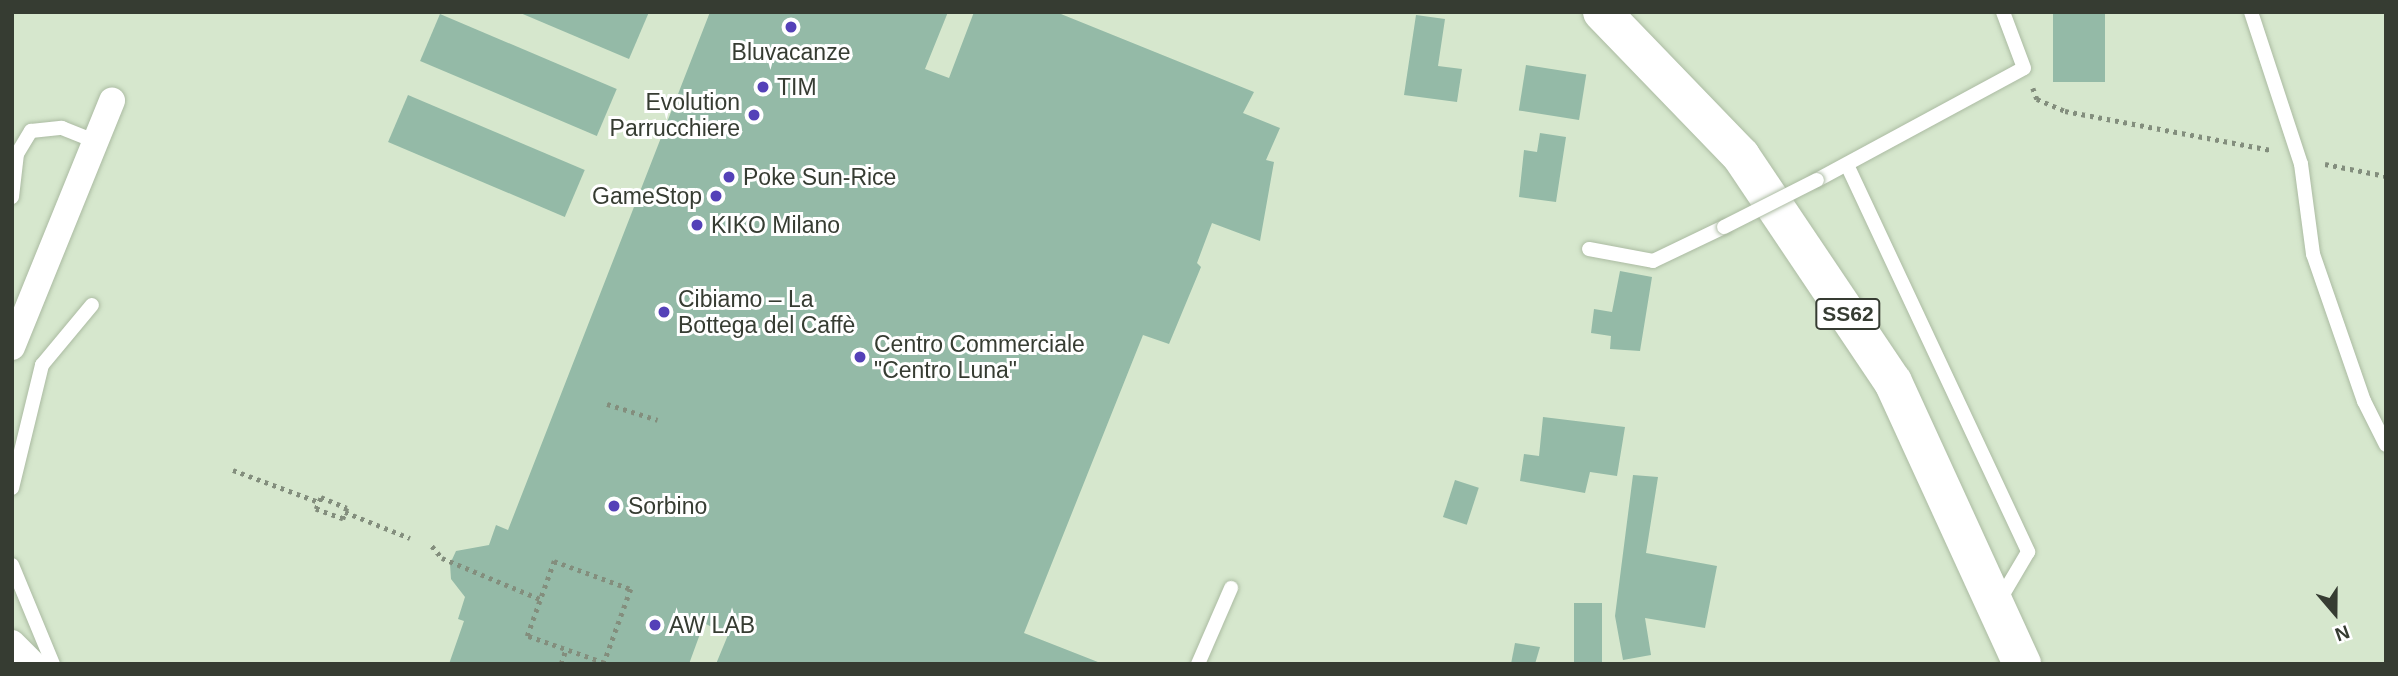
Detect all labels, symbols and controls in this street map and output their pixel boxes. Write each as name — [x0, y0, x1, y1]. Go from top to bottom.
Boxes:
marker: Bluvacanze — [783, 19, 799, 35]
place label: Bluvacanze — [732, 38, 850, 66]
place label: TIM — [777, 73, 817, 101]
marker: TIM — [755, 79, 771, 95]
place label: Evolution Parrucchiere — [610, 88, 740, 142]
marker: Evolution Parrucchiere — [746, 107, 762, 123]
place label: Poke Sun-Rice — [743, 163, 896, 191]
marker: Poke Sun-Rice — [721, 169, 737, 185]
place label: GameStop — [592, 182, 702, 210]
marker: GameStop — [708, 188, 724, 204]
place label: KIKO Milano — [711, 211, 840, 239]
marker: KIKO Milano — [689, 217, 705, 233]
place label: Cibiamo – La Bottega del Caffè — [678, 285, 855, 339]
road number: SS62 — [1815, 296, 1881, 332]
marker: Cibiamo – La Bottega del Caffè — [656, 304, 672, 320]
place label: Centro Commerciale "Centro Luna" — [874, 330, 1085, 384]
marker: Centro Commerciale "Centro Luna" — [852, 349, 868, 365]
place label: Sorbino — [628, 492, 707, 520]
marker: Sorbino — [606, 498, 622, 514]
north arrow — [2300, 578, 2370, 648]
place label: AW LAB — [669, 611, 755, 639]
marker: AW LAB — [647, 617, 663, 633]
text: N — [2332, 621, 2352, 645]

